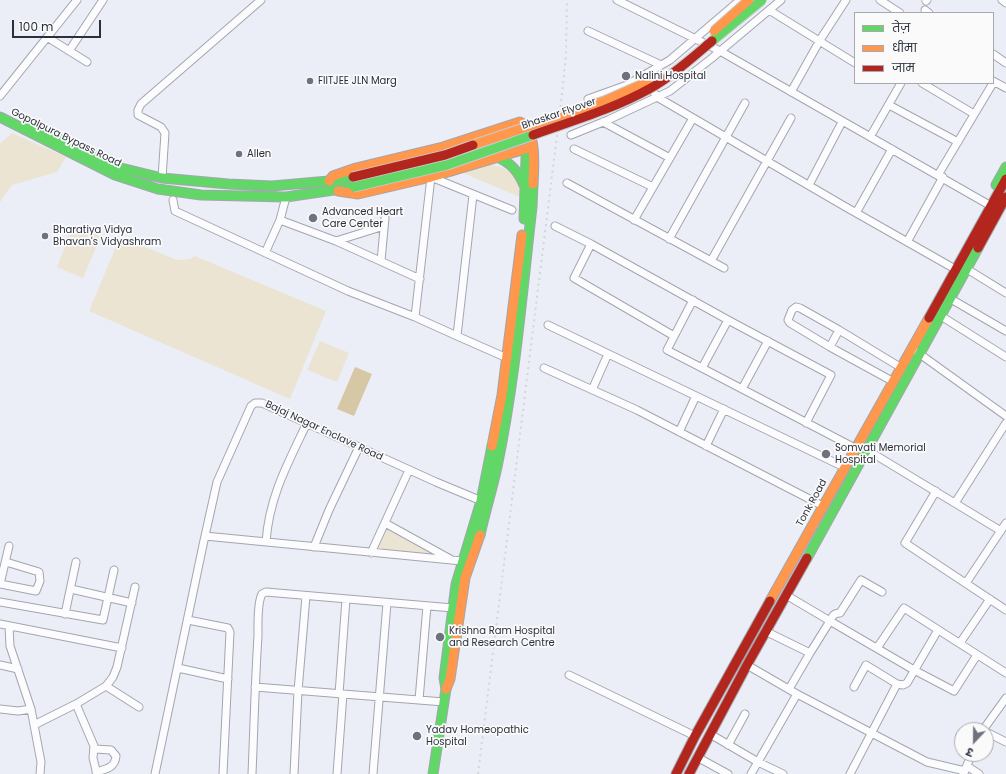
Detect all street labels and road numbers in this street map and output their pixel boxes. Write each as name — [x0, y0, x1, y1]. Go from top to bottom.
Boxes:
street label: Bhaskar Flyover — [520, 96, 598, 132]
street label: Gopalpura Bypass Road — [9, 106, 123, 170]
street label: Bajaj Nagar Enclave Road — [263, 398, 385, 464]
street label: Tonk Road — [794, 477, 830, 529]

